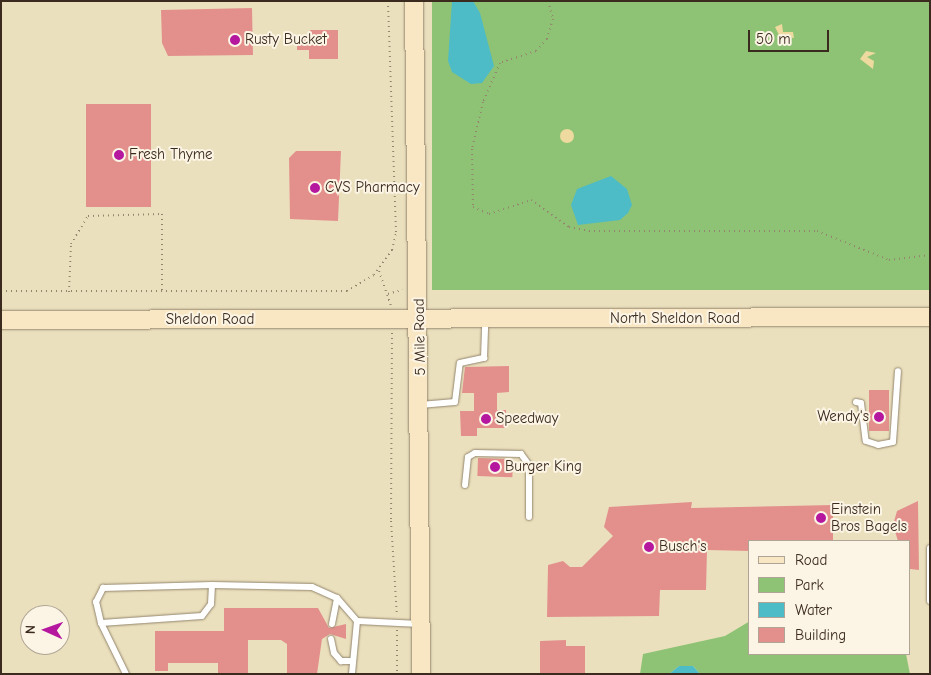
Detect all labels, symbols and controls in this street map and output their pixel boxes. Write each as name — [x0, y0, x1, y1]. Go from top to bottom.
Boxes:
scale bar — [751, 20, 832, 52]
text: 50 m — [756, 30, 791, 48]
place label: Rusty Bucket — [245, 31, 327, 49]
marker: Rusty Bucket — [229, 34, 241, 46]
place label: Fresh Thyme — [129, 146, 213, 164]
marker: Fresh Thyme — [113, 149, 125, 161]
place label: CVS Pharmacy — [325, 179, 420, 197]
marker: CVS Pharmacy — [309, 182, 321, 194]
street label: 5 Mile Road — [410, 298, 430, 376]
street label: North Sheldon Road — [610, 310, 740, 328]
street label: Sheldon Road — [166, 311, 254, 329]
place label: Wendy's — [817, 408, 869, 426]
place label: Speedway — [496, 410, 558, 428]
marker: Wendy's — [873, 411, 885, 423]
marker: Speedway — [480, 413, 492, 425]
place label: Burger King — [505, 458, 582, 476]
marker: Burger King — [489, 461, 501, 473]
place label: Einstein Bros Bagels — [831, 500, 907, 535]
marker: Einstein Bros Bagels — [815, 512, 827, 524]
place label: Busch's — [659, 538, 707, 556]
legend — [748, 540, 911, 655]
marker: Busch's — [643, 541, 655, 553]
text: Road — [795, 551, 827, 569]
text: Park — [795, 576, 824, 594]
text: Water — [795, 601, 832, 619]
north arrow — [20, 605, 70, 655]
text: N — [22, 625, 39, 634]
text: Building — [795, 626, 846, 644]

